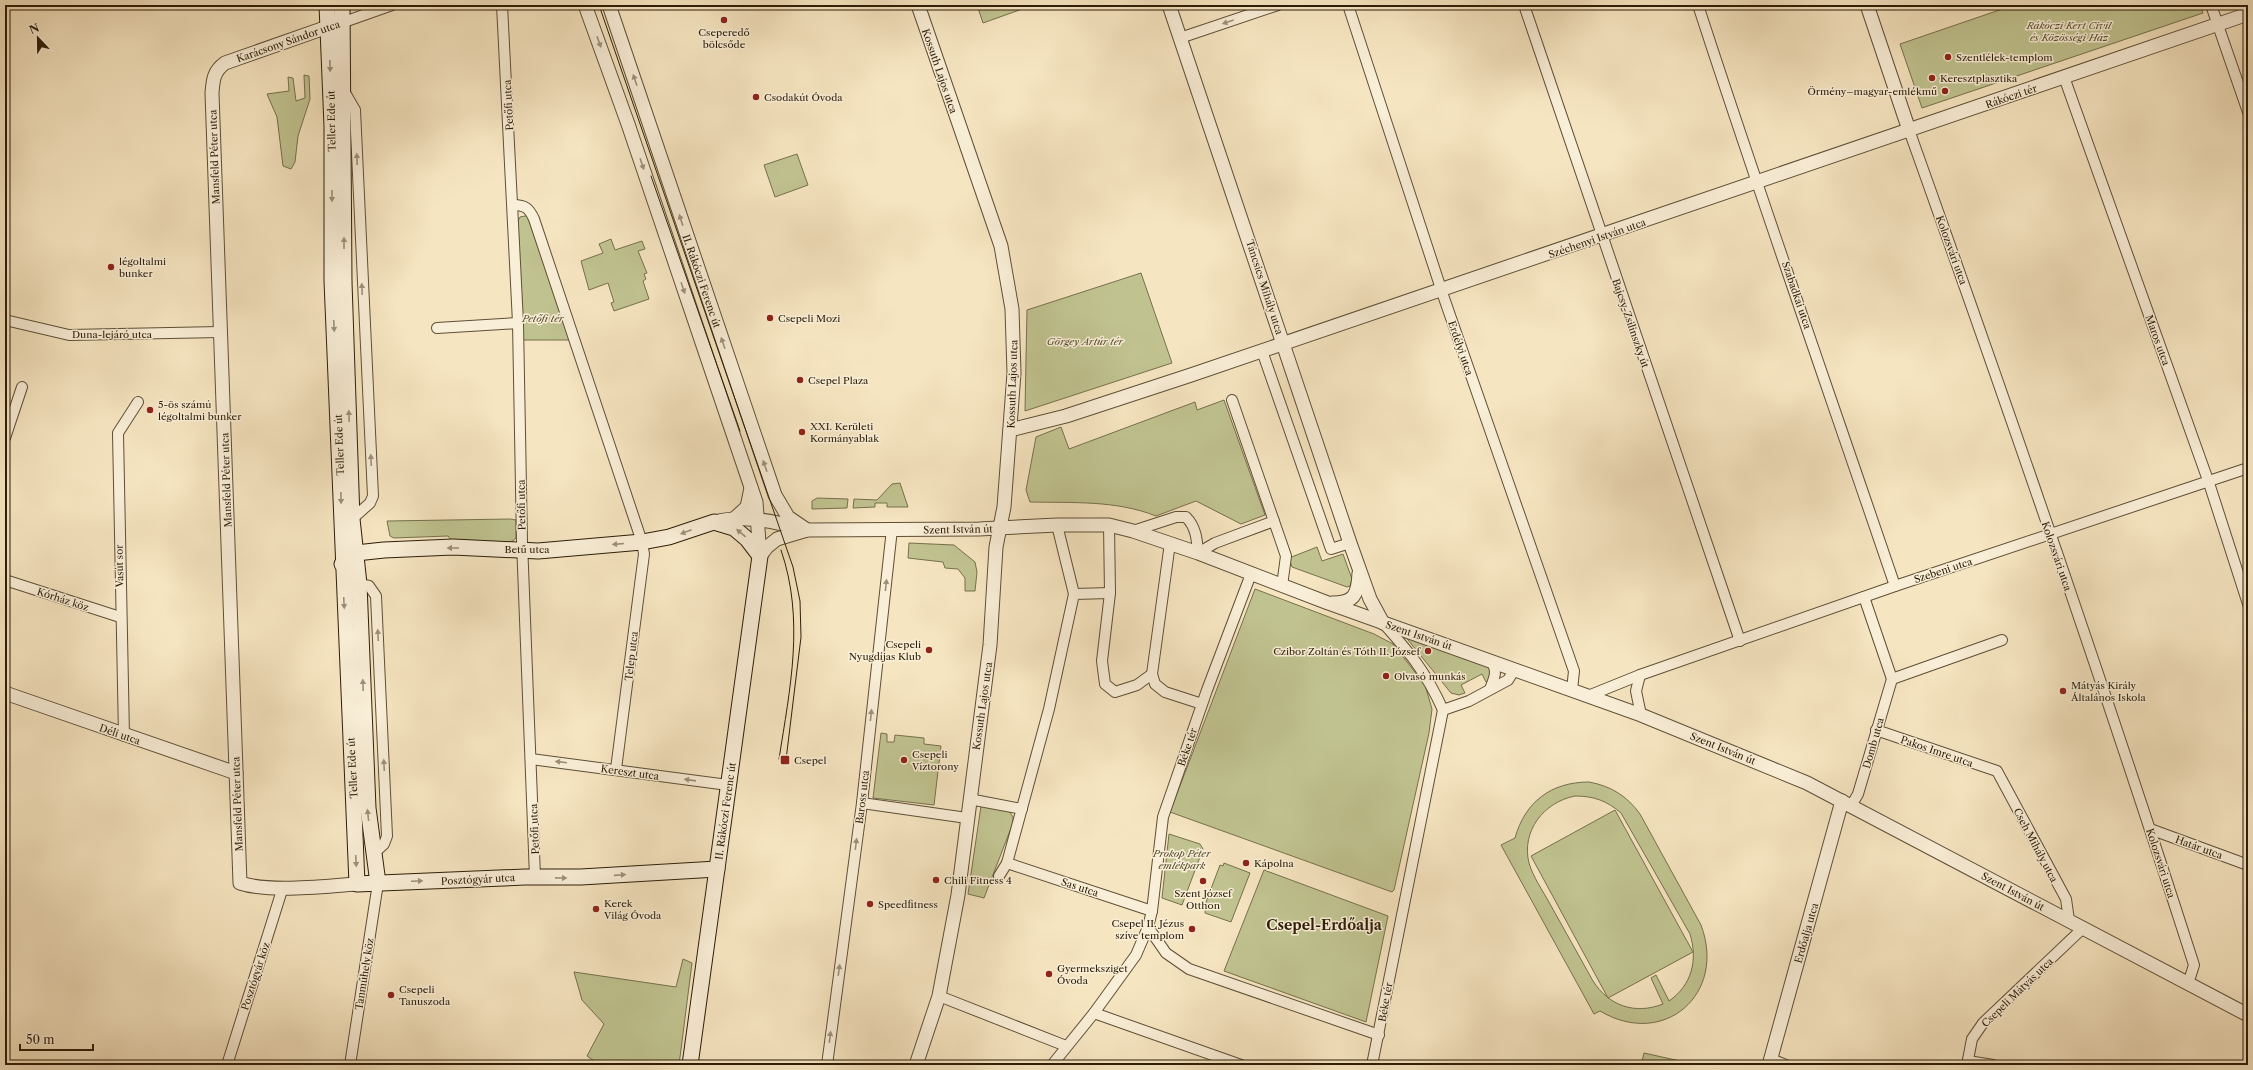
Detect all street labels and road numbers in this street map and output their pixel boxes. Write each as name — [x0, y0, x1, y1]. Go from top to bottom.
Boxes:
street label: Karácsony Sándor utca — [235, 17, 342, 65]
street label: Kossuth Lajos utca — [919, 27, 960, 116]
street label: Petőfi utca — [501, 79, 516, 131]
street label: Rákóczi tér — [1984, 81, 2039, 111]
street label: Teller Ede út — [324, 90, 339, 152]
street label: Mansfeld Péter utca — [206, 109, 223, 205]
street label: Kolozsvári utca — [1933, 214, 1970, 287]
street label: Széchenyi István utca — [1547, 215, 1648, 261]
street label: II. Rákóczi Ferenc út — [679, 233, 724, 330]
street label: Táncsics Mihály utca — [1243, 238, 1286, 337]
street label: Szabadkai utca — [1779, 260, 1814, 331]
street label: Bajcsy-Zsilinszky út — [1609, 277, 1652, 370]
street label: Maros utca — [2142, 313, 2173, 368]
street label: Erdélyi utca — [1445, 319, 1476, 378]
street label: Duna-lejáró utca — [72, 328, 153, 341]
street label: Kossuth Lajos utca — [1004, 339, 1021, 429]
street label: Teller Ede út — [332, 414, 347, 476]
street label: Mansfeld Péter utca — [218, 432, 235, 528]
street label: Petőfi utca — [515, 479, 528, 530]
street label: Kolozsvári utca — [2039, 520, 2075, 593]
street label: Szent István út — [923, 522, 993, 537]
street label: Betű utca — [504, 543, 550, 556]
street label: Vasút sor — [113, 544, 126, 589]
street label: Szebeni utca — [1912, 555, 1975, 586]
street label: Kórház köz — [35, 585, 90, 614]
street label: Szent István út — [1384, 618, 1454, 653]
street label: Telep utca — [622, 630, 641, 682]
street label: Kossuth Lajos utca — [970, 660, 995, 751]
street label: Domb utca — [1860, 715, 1887, 770]
street label: Déli utca — [98, 721, 143, 748]
street label: Béke tér — [1175, 726, 1200, 768]
street label: Szent István út — [1688, 729, 1758, 768]
street label: Pakos Imre utca — [1899, 733, 1976, 770]
street label: Teller Ede út — [344, 737, 361, 799]
street label: Mansfeld Péter utca — [229, 756, 246, 852]
street label: II. Rákóczi Ferenc út — [712, 761, 739, 861]
street label: Kereszt utca — [600, 762, 661, 783]
street label: Baross utca — [853, 769, 872, 825]
street label: Petőfi utca — [527, 803, 542, 855]
street label: Cseh Mihály utca — [2011, 806, 2061, 885]
street label: Kolozsvári utca — [2143, 827, 2178, 900]
street label: Határ utca — [2173, 833, 2225, 862]
street label: Szent István út — [1979, 869, 2047, 914]
street label: Posztógyár utca — [441, 871, 516, 888]
street label: Sas utca — [1060, 875, 1101, 900]
street label: Erdőalja utca — [1792, 901, 1822, 965]
street label: Tanműhely köz — [352, 937, 377, 1011]
street label: Posztógyár köz — [238, 940, 273, 1012]
street label: Csepeli Mátyás utca — [1979, 954, 2056, 1030]
street label: Béke tér — [1376, 981, 1395, 1023]

